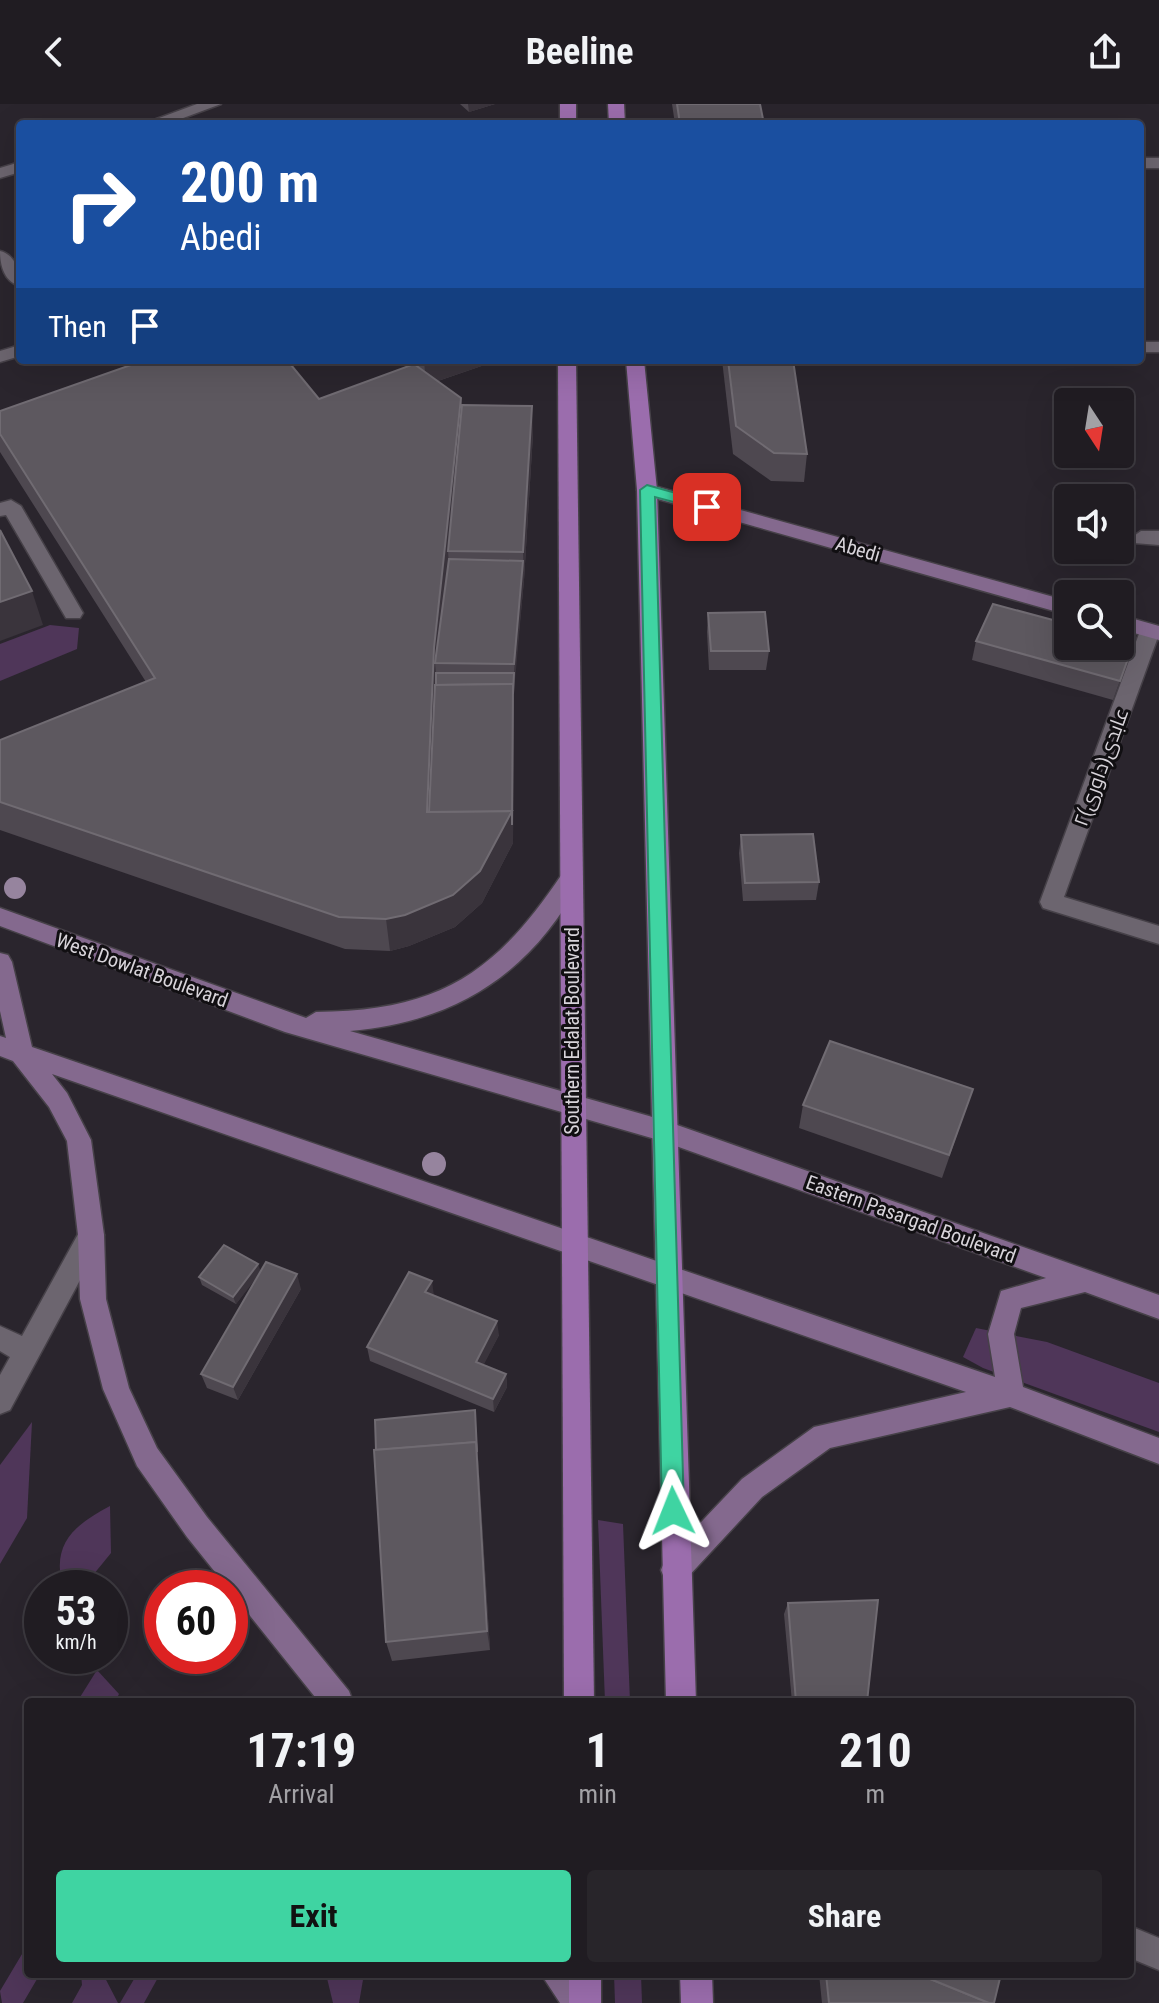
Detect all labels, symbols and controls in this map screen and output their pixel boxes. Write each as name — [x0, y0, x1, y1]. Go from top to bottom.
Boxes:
icon: back — [32, 30, 76, 74]
icon: share — [1083, 30, 1127, 74]
text: Beeline — [526, 31, 633, 73]
text: 200 m — [180, 150, 319, 216]
icon: right — [48, 152, 152, 256]
text: Abedi — [180, 217, 262, 259]
icon: arrive — [123, 304, 167, 348]
text: Then — [48, 309, 107, 344]
north arrow — [1054, 388, 1134, 468]
map controls — [1054, 388, 1134, 660]
pin — [673, 473, 741, 541]
button: sound — [1054, 484, 1134, 564]
icon: arrive — [685, 485, 729, 529]
street label: Abedi — [833, 531, 883, 567]
button: search — [1054, 580, 1134, 660]
street label: ۲عابدی(داوری) — [1069, 705, 1134, 830]
street label: Southern Edalat Boulevard — [560, 927, 584, 1135]
street label: West Dowlat Boulevard — [53, 928, 231, 1012]
street label: Eastern Pasargad Boulevard — [803, 1170, 1019, 1268]
position arrow — [631, 1469, 715, 1553]
speed limit sign: 60 — [144, 1570, 248, 1674]
text: 53 — [56, 1588, 96, 1635]
text: km/h — [55, 1630, 97, 1654]
text: 17:19 — [246, 1722, 356, 1779]
text: 1 — [586, 1722, 610, 1779]
text: 210 — [839, 1722, 912, 1779]
text: Arrival — [268, 1779, 334, 1809]
text: min — [579, 1779, 617, 1809]
text: m — [866, 1779, 885, 1809]
button: Exit — [56, 1870, 571, 1962]
button: Share — [587, 1870, 1102, 1962]

